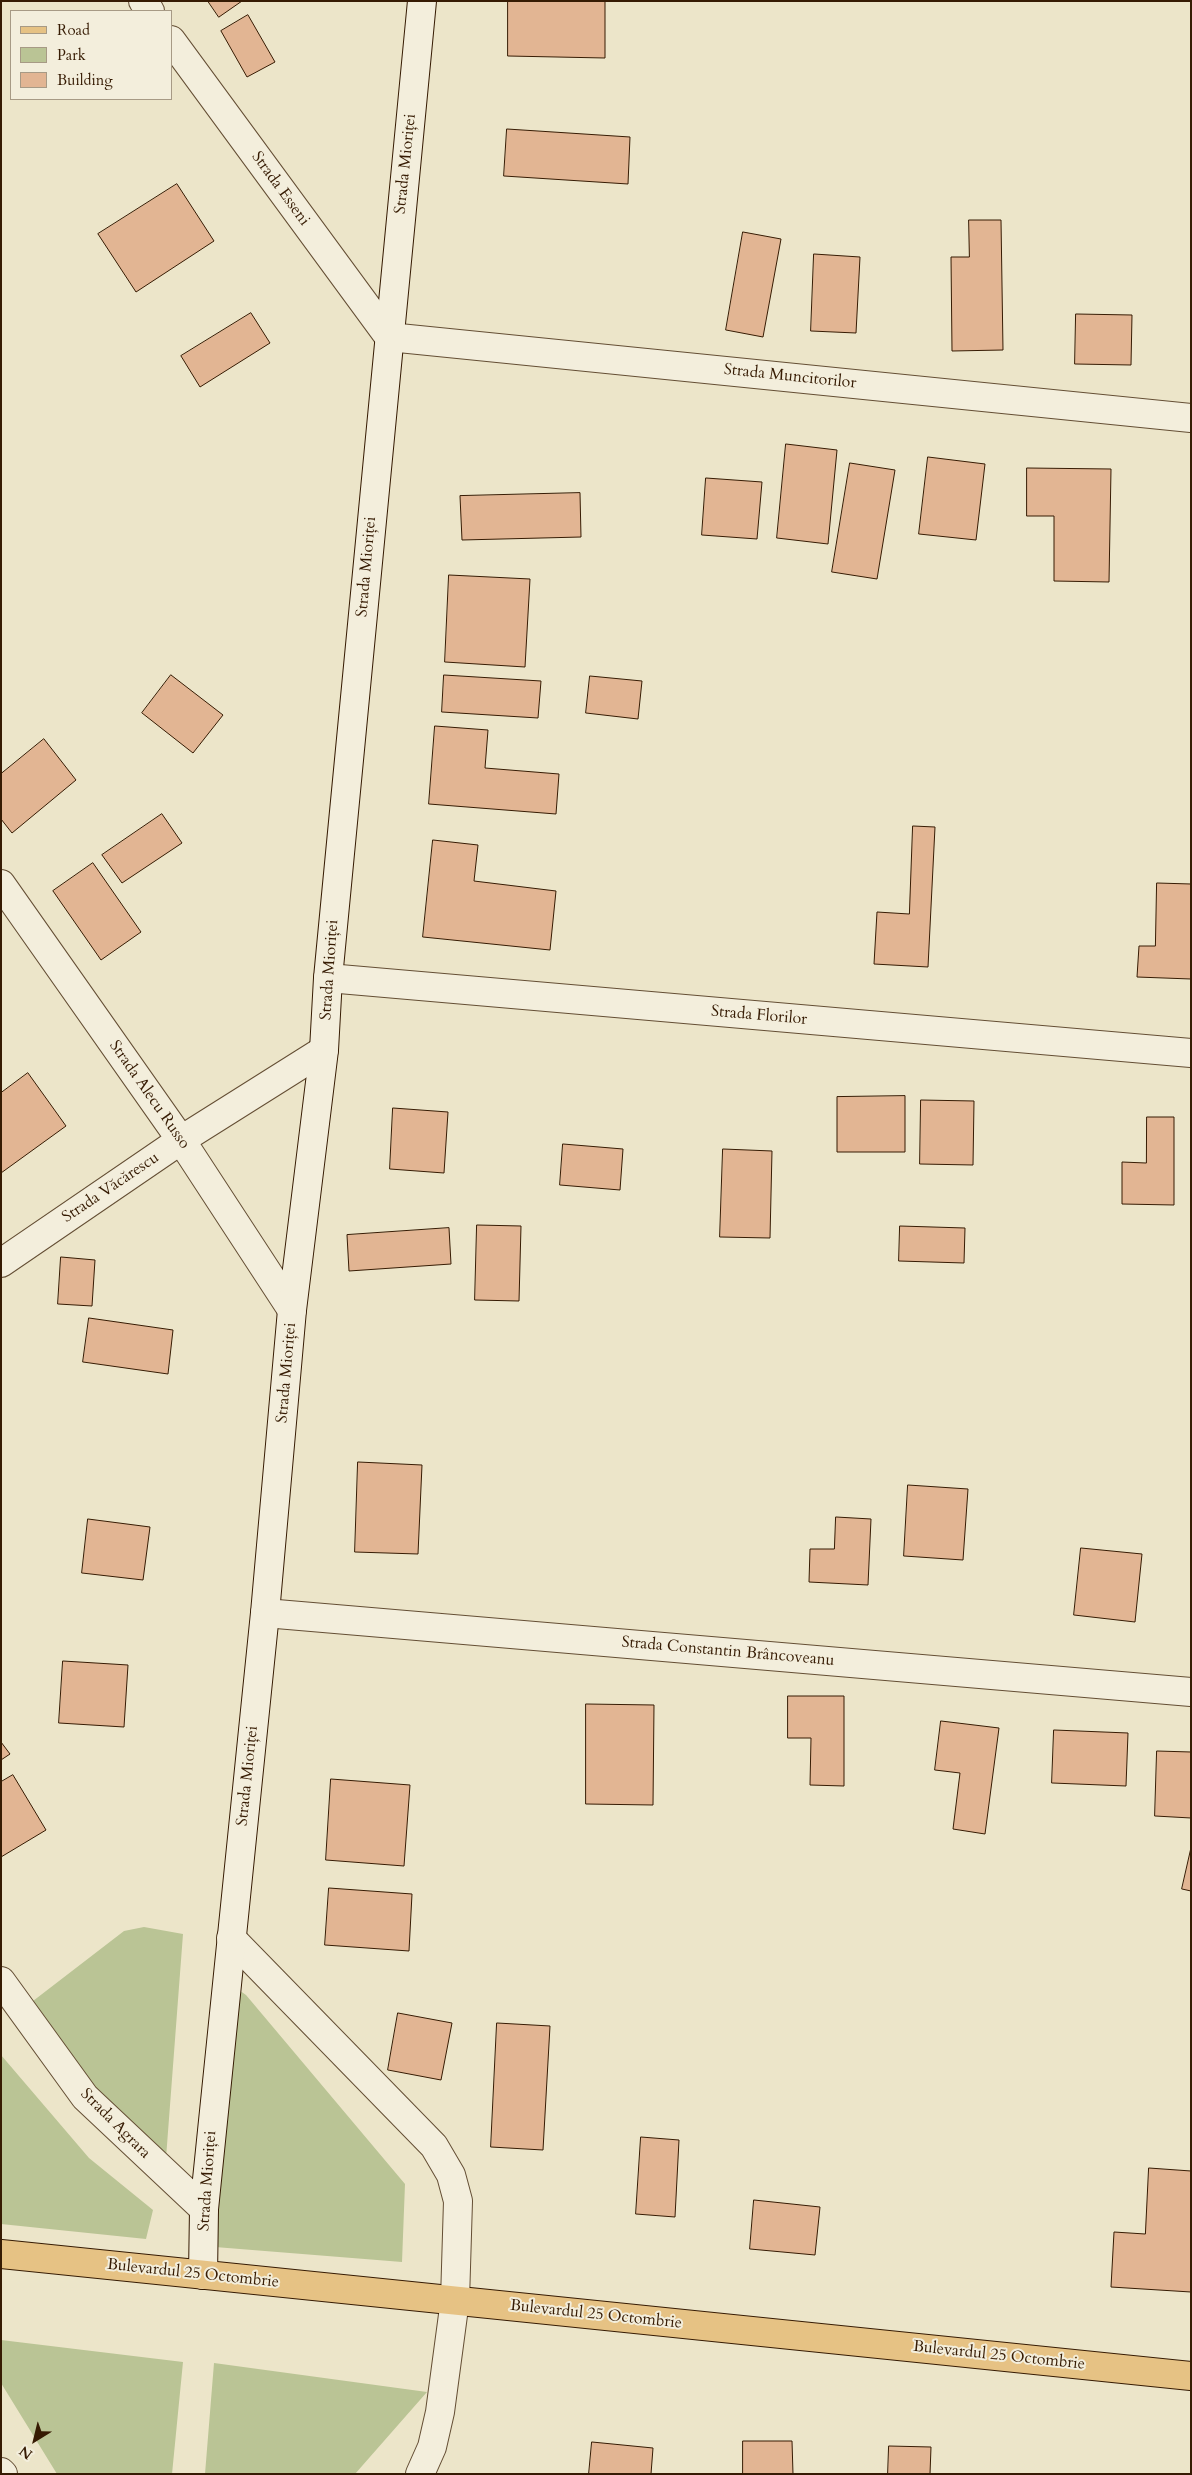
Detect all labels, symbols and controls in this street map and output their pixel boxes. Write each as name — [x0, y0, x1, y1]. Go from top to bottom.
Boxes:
legend — [10, 10, 172, 100]
text: Road — [57, 20, 90, 40]
text: Park — [57, 45, 86, 65]
text: Building — [57, 70, 113, 90]
street label: Strada Mioriței — [391, 113, 421, 215]
street label: Strada Esseni — [247, 148, 313, 230]
street label: Strada Muncitorilor — [723, 361, 857, 393]
street label: Strada Mioriței — [353, 516, 381, 618]
street label: Strada Mioriței — [317, 919, 343, 1021]
street label: Strada Florilor — [710, 1002, 808, 1030]
street label: Strada Alecu Russo — [104, 1037, 194, 1153]
street label: Strada Văcărescu — [59, 1149, 163, 1227]
street label: Strada Mioriței — [273, 1322, 301, 1424]
street label: Strada Constantin Brâncoveanu — [621, 1633, 835, 1671]
street label: Strada Mioriței — [233, 1725, 263, 1827]
street label: Strada Agrara — [76, 2085, 154, 2163]
street label: Strada Mioriței — [195, 2130, 221, 2232]
street label: Bulevardul 25 Octombrie — [106, 2255, 280, 2293]
street label: Bulevardul 25 Octombrie — [509, 2296, 683, 2334]
street label: Bulevardul 25 Octombrie — [912, 2337, 1086, 2375]
north arrow — [10, 2415, 60, 2465]
text: N — [15, 2441, 36, 2464]

